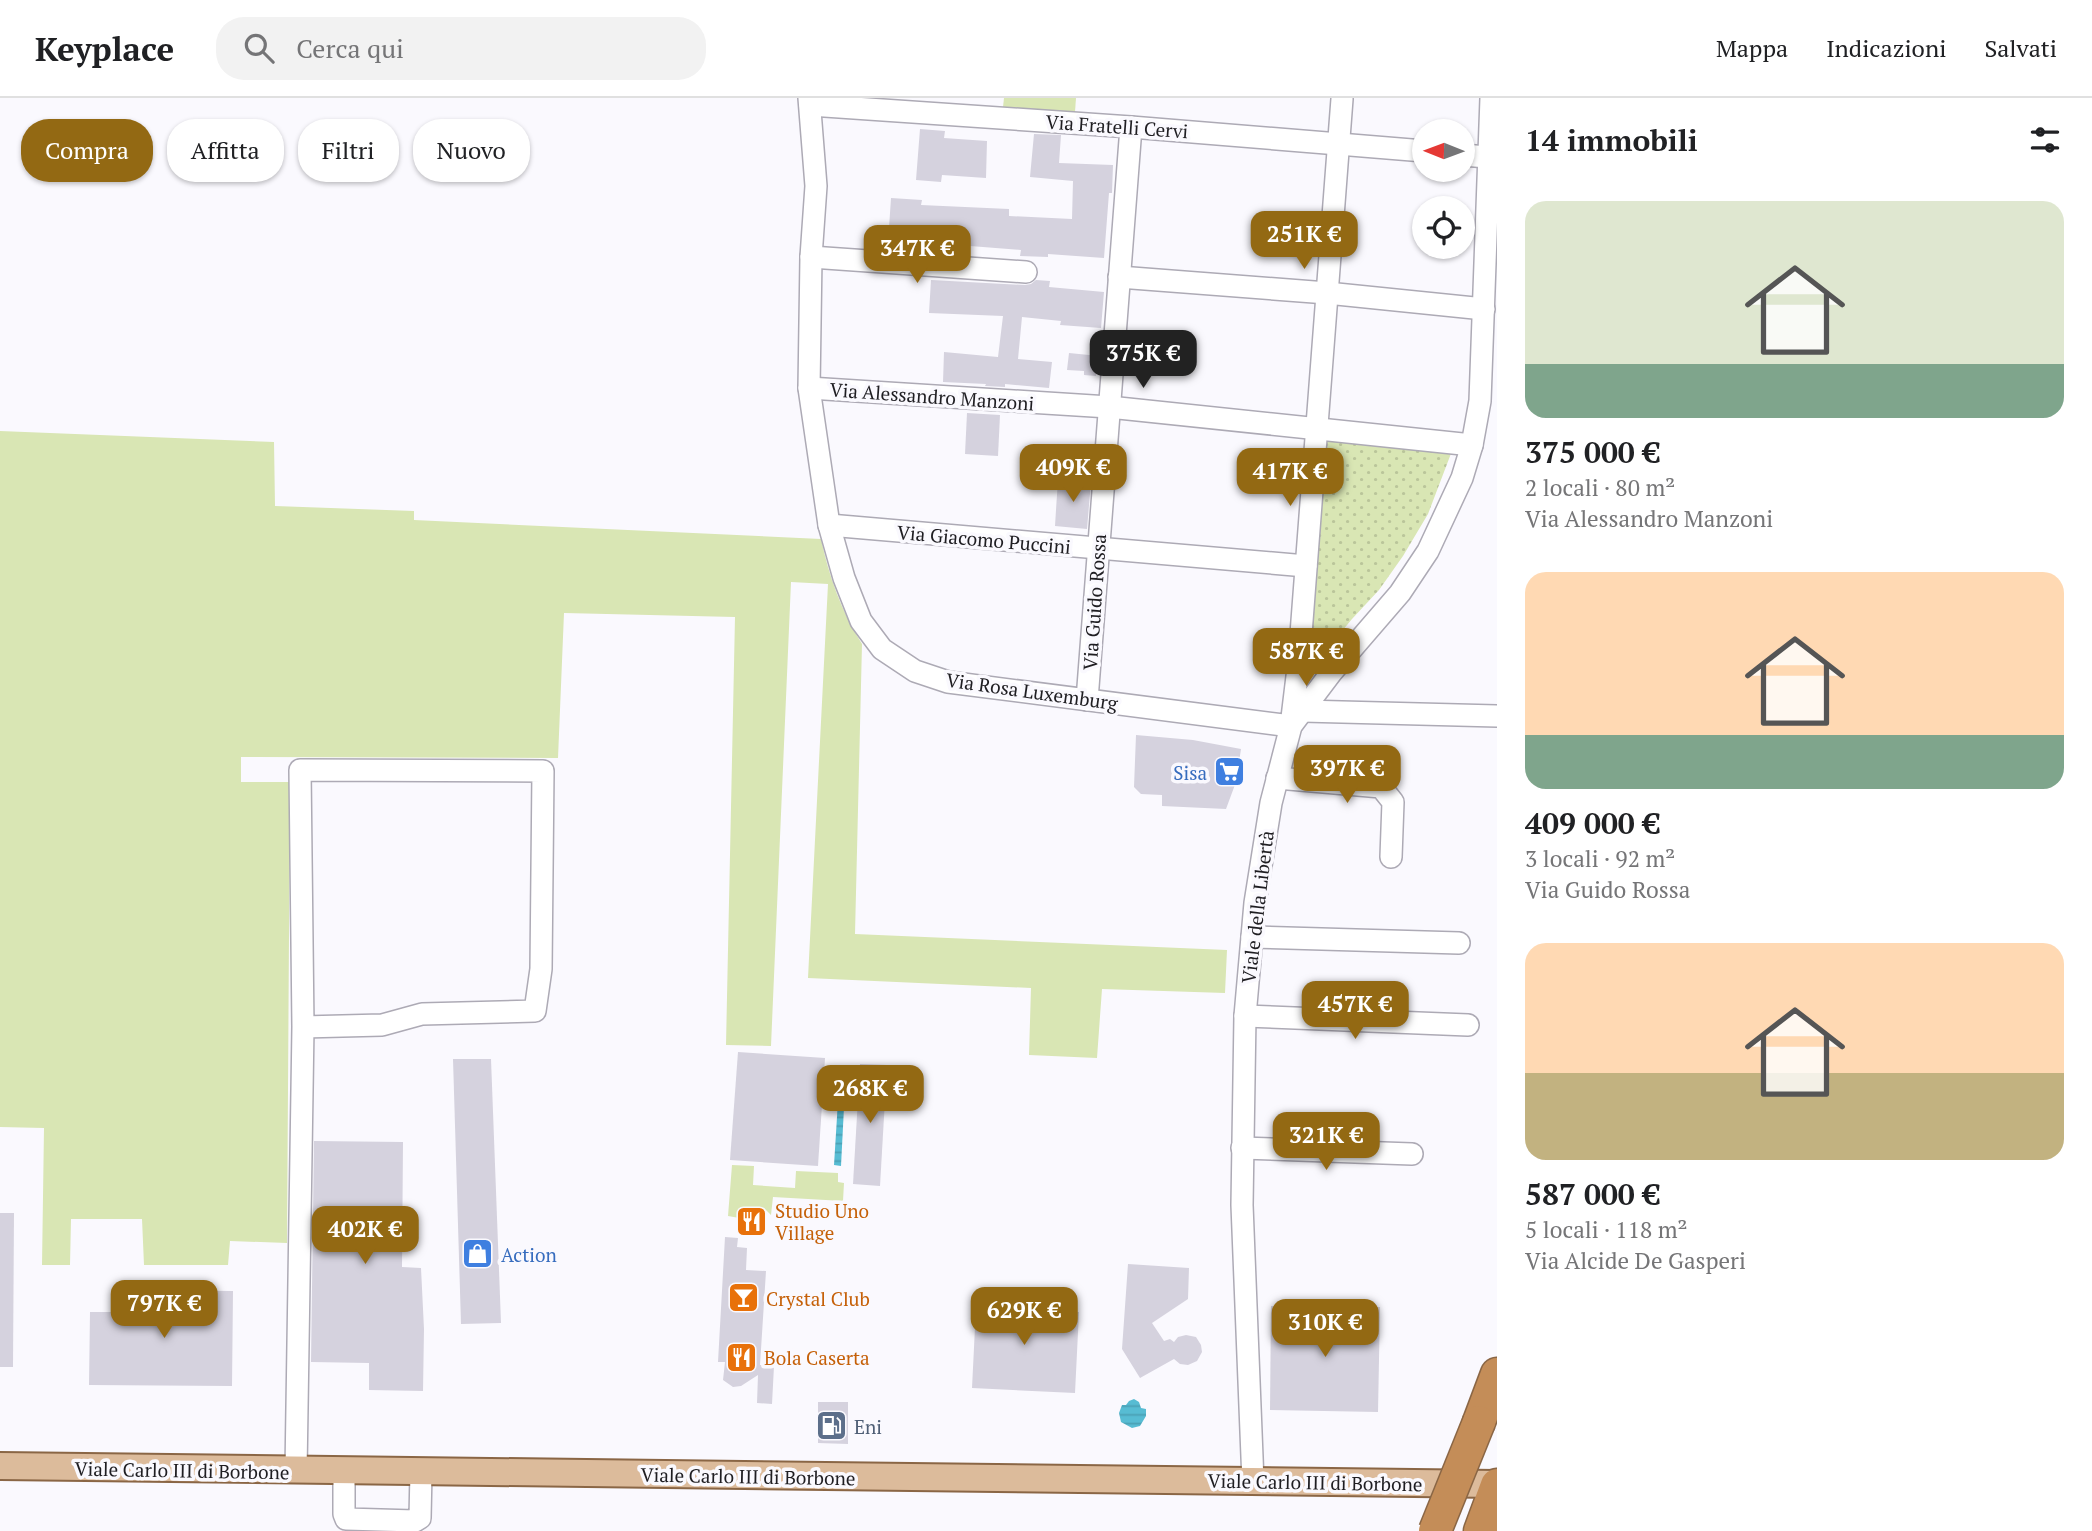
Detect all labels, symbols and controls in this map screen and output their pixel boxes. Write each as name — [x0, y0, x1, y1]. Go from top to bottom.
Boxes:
search box — [216, 17, 706, 80]
text: Keyplace — [35, 27, 174, 70]
icon: search — [240, 29, 278, 67]
text: Cerca qui — [296, 31, 404, 65]
text: Mappa — [1716, 32, 1788, 64]
text: Indicazioni — [1826, 32, 1946, 64]
text: Salvati — [1984, 32, 2057, 64]
street label: Via Fratelli Cervi — [1045, 109, 1189, 143]
chip: Compra — [21, 119, 153, 182]
chip: Affitta — [167, 119, 284, 182]
chip: Filtri — [298, 119, 399, 182]
chip: Nuovo — [413, 119, 530, 182]
north arrow — [1412, 119, 1475, 182]
map controls — [1412, 119, 1475, 259]
text: 14 immobili — [1525, 120, 1698, 160]
icon: filters — [2026, 121, 2064, 159]
button: locate — [1412, 196, 1475, 259]
pin: 251K € — [1247, 212, 1361, 271]
text: 251K € — [1267, 218, 1341, 249]
pin: 347K € — [860, 226, 974, 285]
text: 347K € — [880, 232, 954, 263]
icon: home — [1732, 247, 1858, 373]
pin: 375K € — [1086, 330, 1200, 390]
text: 375K € — [1106, 337, 1180, 368]
street label: Via Alessandro Manzoni — [829, 376, 1035, 416]
text: 375 000 € — [1525, 432, 1660, 472]
pin: 409K € — [1016, 444, 1130, 504]
pin: 417K € — [1233, 448, 1347, 508]
text: 409K € — [1036, 451, 1110, 482]
text: 417K € — [1253, 455, 1327, 486]
text: 2 locali · 80 m² — [1525, 472, 1675, 503]
text: Via Alessandro Manzoni — [1525, 503, 1773, 534]
street label: Via Giacomo Puccini — [896, 519, 1072, 559]
street label: Via Guido Rossa — [1077, 533, 1111, 671]
icon: home — [1732, 618, 1858, 744]
pin: 587K € — [1249, 628, 1363, 688]
text: 587K € — [1269, 635, 1343, 666]
street label: Via Rosa Luxemburg — [945, 667, 1120, 716]
pin: 397K € — [1290, 746, 1404, 805]
text: 397K € — [1310, 752, 1384, 783]
supermarket icon: Sisa — [1213, 755, 1247, 789]
place label: Sisa — [1173, 760, 1207, 785]
text: 409 000 € — [1525, 803, 1660, 843]
street label: Viale della Libertà — [1235, 829, 1279, 985]
text: 3 locali · 92 m² — [1525, 843, 1675, 874]
text: Via Guido Rossa — [1525, 874, 1690, 905]
pin: 457K € — [1298, 982, 1412, 1041]
text: 457K € — [1318, 988, 1392, 1019]
icon: home — [1732, 989, 1858, 1115]
pin: 268K € — [813, 1066, 927, 1125]
text: 268K € — [833, 1072, 907, 1103]
pin: 321K € — [1269, 1112, 1383, 1172]
text: 321K € — [1289, 1119, 1363, 1150]
text: 587 000 € — [1525, 1174, 1660, 1214]
place label: Studio Uno Village — [775, 1198, 869, 1245]
restaurant icon: Studio Uno Village — [735, 1204, 769, 1238]
pin: 402K € — [308, 1206, 422, 1266]
text: 402K € — [328, 1213, 402, 1244]
text: 5 locali · 118 m² — [1525, 1214, 1688, 1245]
shop icon: Action — [461, 1237, 495, 1271]
place label: Action — [501, 1242, 557, 1267]
text: Via Alcide De Gasperi — [1525, 1245, 1746, 1276]
pin: 797K € — [107, 1280, 221, 1340]
bar icon: Crystal Club — [726, 1281, 760, 1315]
place label: Crystal Club — [766, 1286, 870, 1311]
text: 797K € — [127, 1287, 201, 1318]
pin: 629K € — [967, 1288, 1081, 1347]
text: 629K € — [987, 1294, 1061, 1325]
pin: 310K € — [1268, 1300, 1382, 1359]
text: 310K € — [1288, 1306, 1362, 1337]
restaurant icon: Bola Caserta — [724, 1340, 758, 1374]
place label: Bola Caserta — [764, 1345, 870, 1370]
fuel station icon: Eni — [814, 1409, 848, 1443]
place label: Eni — [854, 1414, 882, 1439]
street label: Viale Carlo III di Borbone — [74, 1456, 290, 1484]
street label: Viale Carlo III di Borbone — [640, 1462, 856, 1490]
street label: Viale Carlo III di Borbone — [1207, 1468, 1423, 1496]

